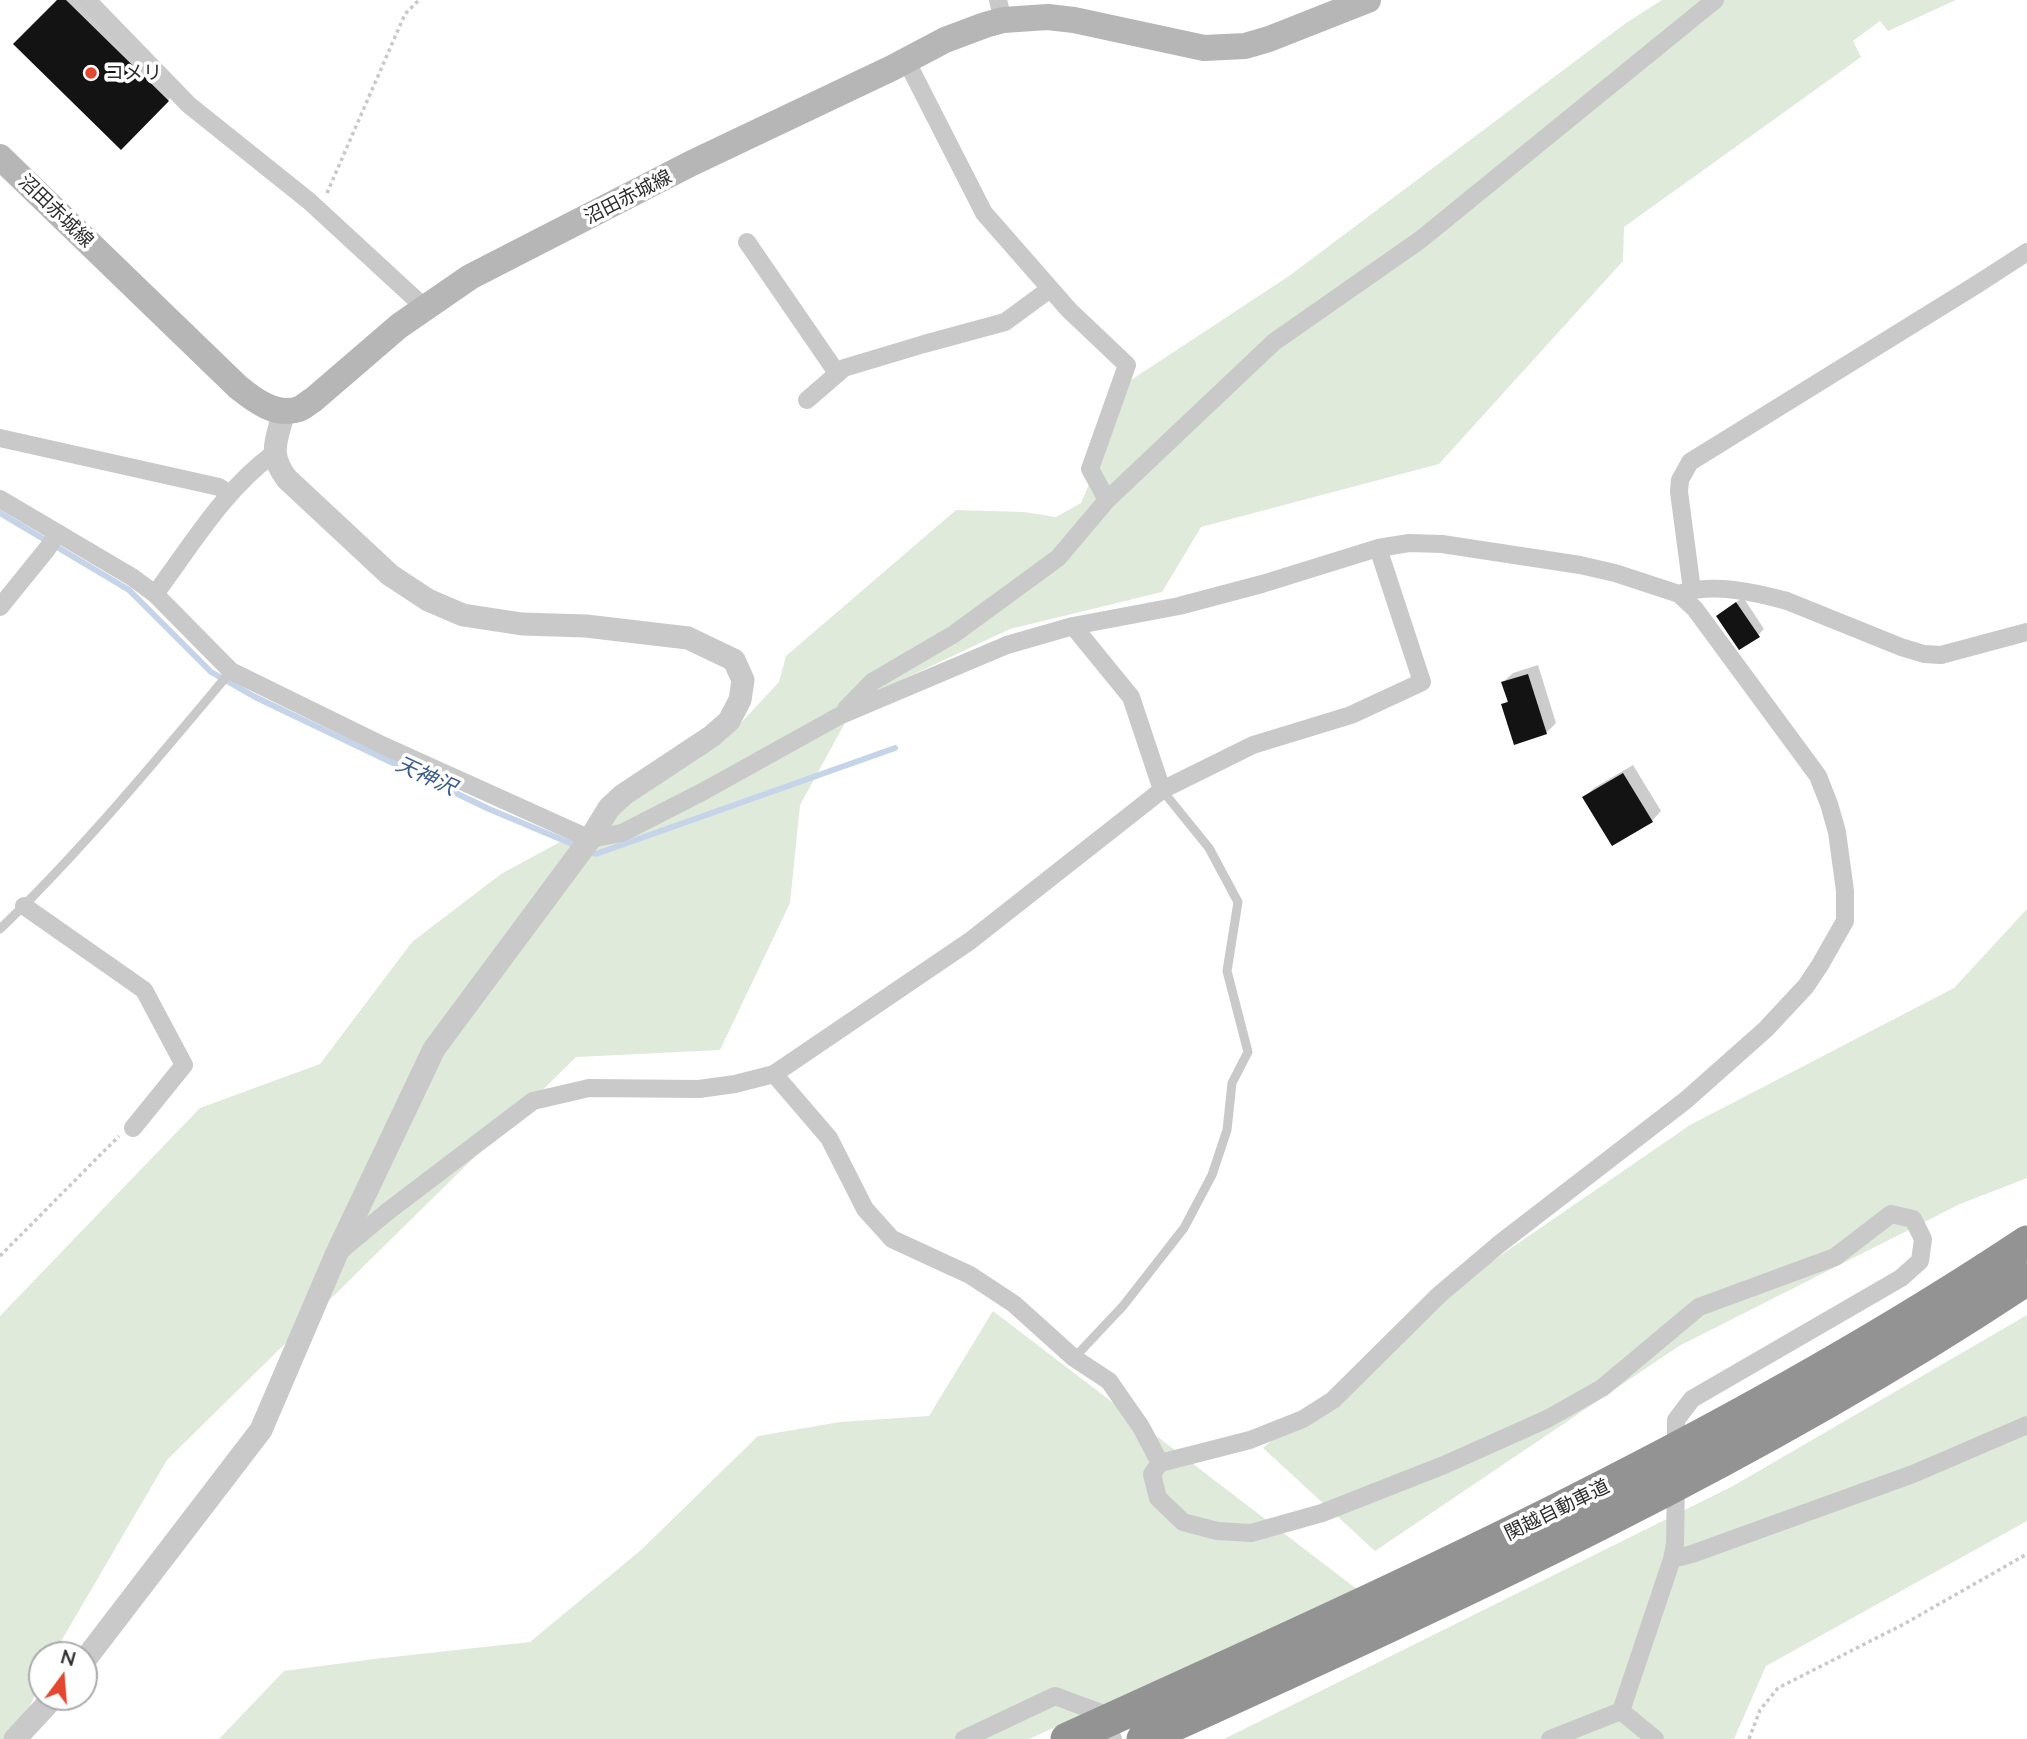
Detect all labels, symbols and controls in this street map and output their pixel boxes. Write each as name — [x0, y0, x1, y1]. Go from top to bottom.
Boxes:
place label: コメリ — [105, 62, 162, 84]
marker: コメリ — [83, 65, 99, 81]
street label: 沼田赤城線 — [581, 165, 675, 229]
street label: 沼田赤城線 — [14, 170, 98, 252]
water label: 天神沢 — [392, 751, 460, 801]
street label: 関越自動車道 — [1501, 1475, 1613, 1545]
north arrow — [28, 1641, 98, 1711]
text: N — [58, 1644, 79, 1670]

